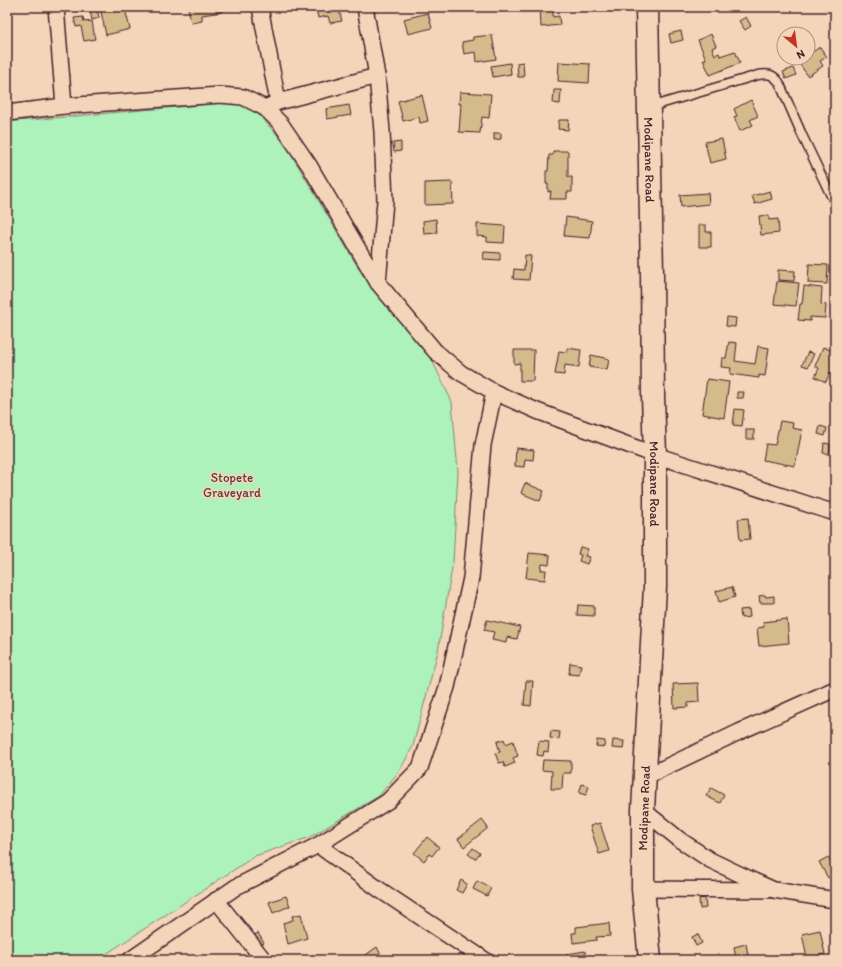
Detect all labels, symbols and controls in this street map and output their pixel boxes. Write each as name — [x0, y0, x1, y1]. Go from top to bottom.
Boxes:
north arrow — [776, 26, 816, 66]
text: N — [794, 47, 807, 62]
street label: Modipane Road — [642, 117, 658, 203]
street label: Modipane Road — [647, 441, 663, 527]
park label: Stopete Graveyard — [203, 470, 261, 500]
street label: Modipane Road — [635, 765, 653, 851]

